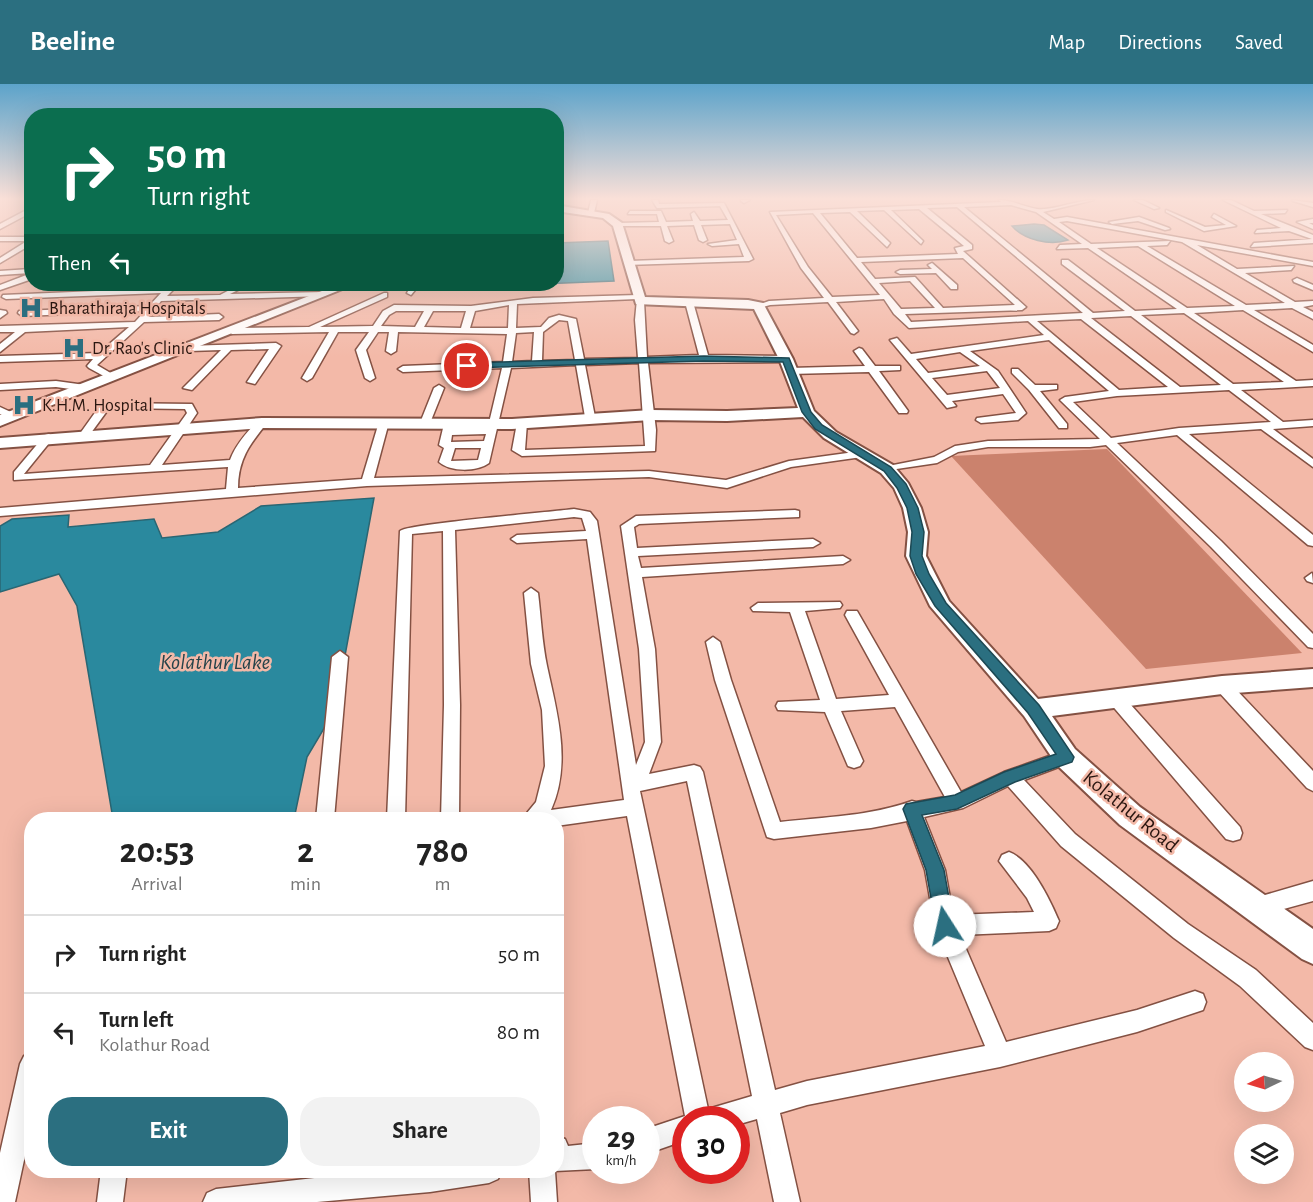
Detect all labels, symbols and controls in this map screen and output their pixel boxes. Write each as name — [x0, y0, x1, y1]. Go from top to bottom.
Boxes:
text: Beeline — [30, 28, 115, 56]
text: Map — [1049, 32, 1085, 53]
text: Directions — [1118, 32, 1202, 53]
text: Saved — [1235, 32, 1283, 53]
icon: right — [48, 132, 126, 210]
text: 50 m — [147, 134, 227, 176]
text: Turn right — [147, 183, 250, 210]
icon: left — [104, 246, 137, 279]
text: Then — [48, 252, 92, 274]
hospital icon: Bharathiraja Hospitals — [18, 295, 44, 321]
place label: Bharathiraja Hospitals — [49, 300, 206, 318]
hospital icon: Dr. Rao's Clinic — [61, 335, 87, 361]
place label: Dr. Rao's Clinic — [92, 340, 192, 358]
pin — [441, 340, 492, 391]
icon: arrive — [450, 349, 483, 382]
hospital icon: K.H.M. Hospital — [11, 392, 37, 418]
place label: K.H.M. Hospital — [42, 397, 153, 415]
water label: Kolathur Lake — [160, 651, 270, 673]
street label: Kolathur Road — [1079, 767, 1183, 856]
text: 20:53 — [119, 833, 194, 869]
text: 2 — [297, 833, 314, 869]
text: 780 — [416, 833, 469, 869]
text: Arrival — [131, 874, 183, 894]
text: min — [290, 874, 321, 894]
text: m — [435, 874, 451, 894]
position arrow — [913, 894, 977, 958]
icon: right — [48, 938, 81, 971]
text: Turn right — [99, 943, 186, 965]
text: 50 m — [498, 943, 540, 965]
text: Turn left — [99, 1009, 173, 1031]
icon: left — [48, 1016, 81, 1049]
text: 80 m — [497, 1021, 540, 1043]
text: Kolathur Road — [99, 1035, 210, 1055]
north arrow — [1234, 1052, 1294, 1112]
map controls — [1234, 1052, 1294, 1184]
button: Exit — [48, 1097, 288, 1166]
button: Share — [300, 1097, 540, 1166]
speed limit sign: 30 — [672, 1106, 750, 1184]
text: 29 — [607, 1123, 635, 1153]
button: layers — [1234, 1124, 1294, 1184]
text: km/h — [606, 1153, 636, 1168]

